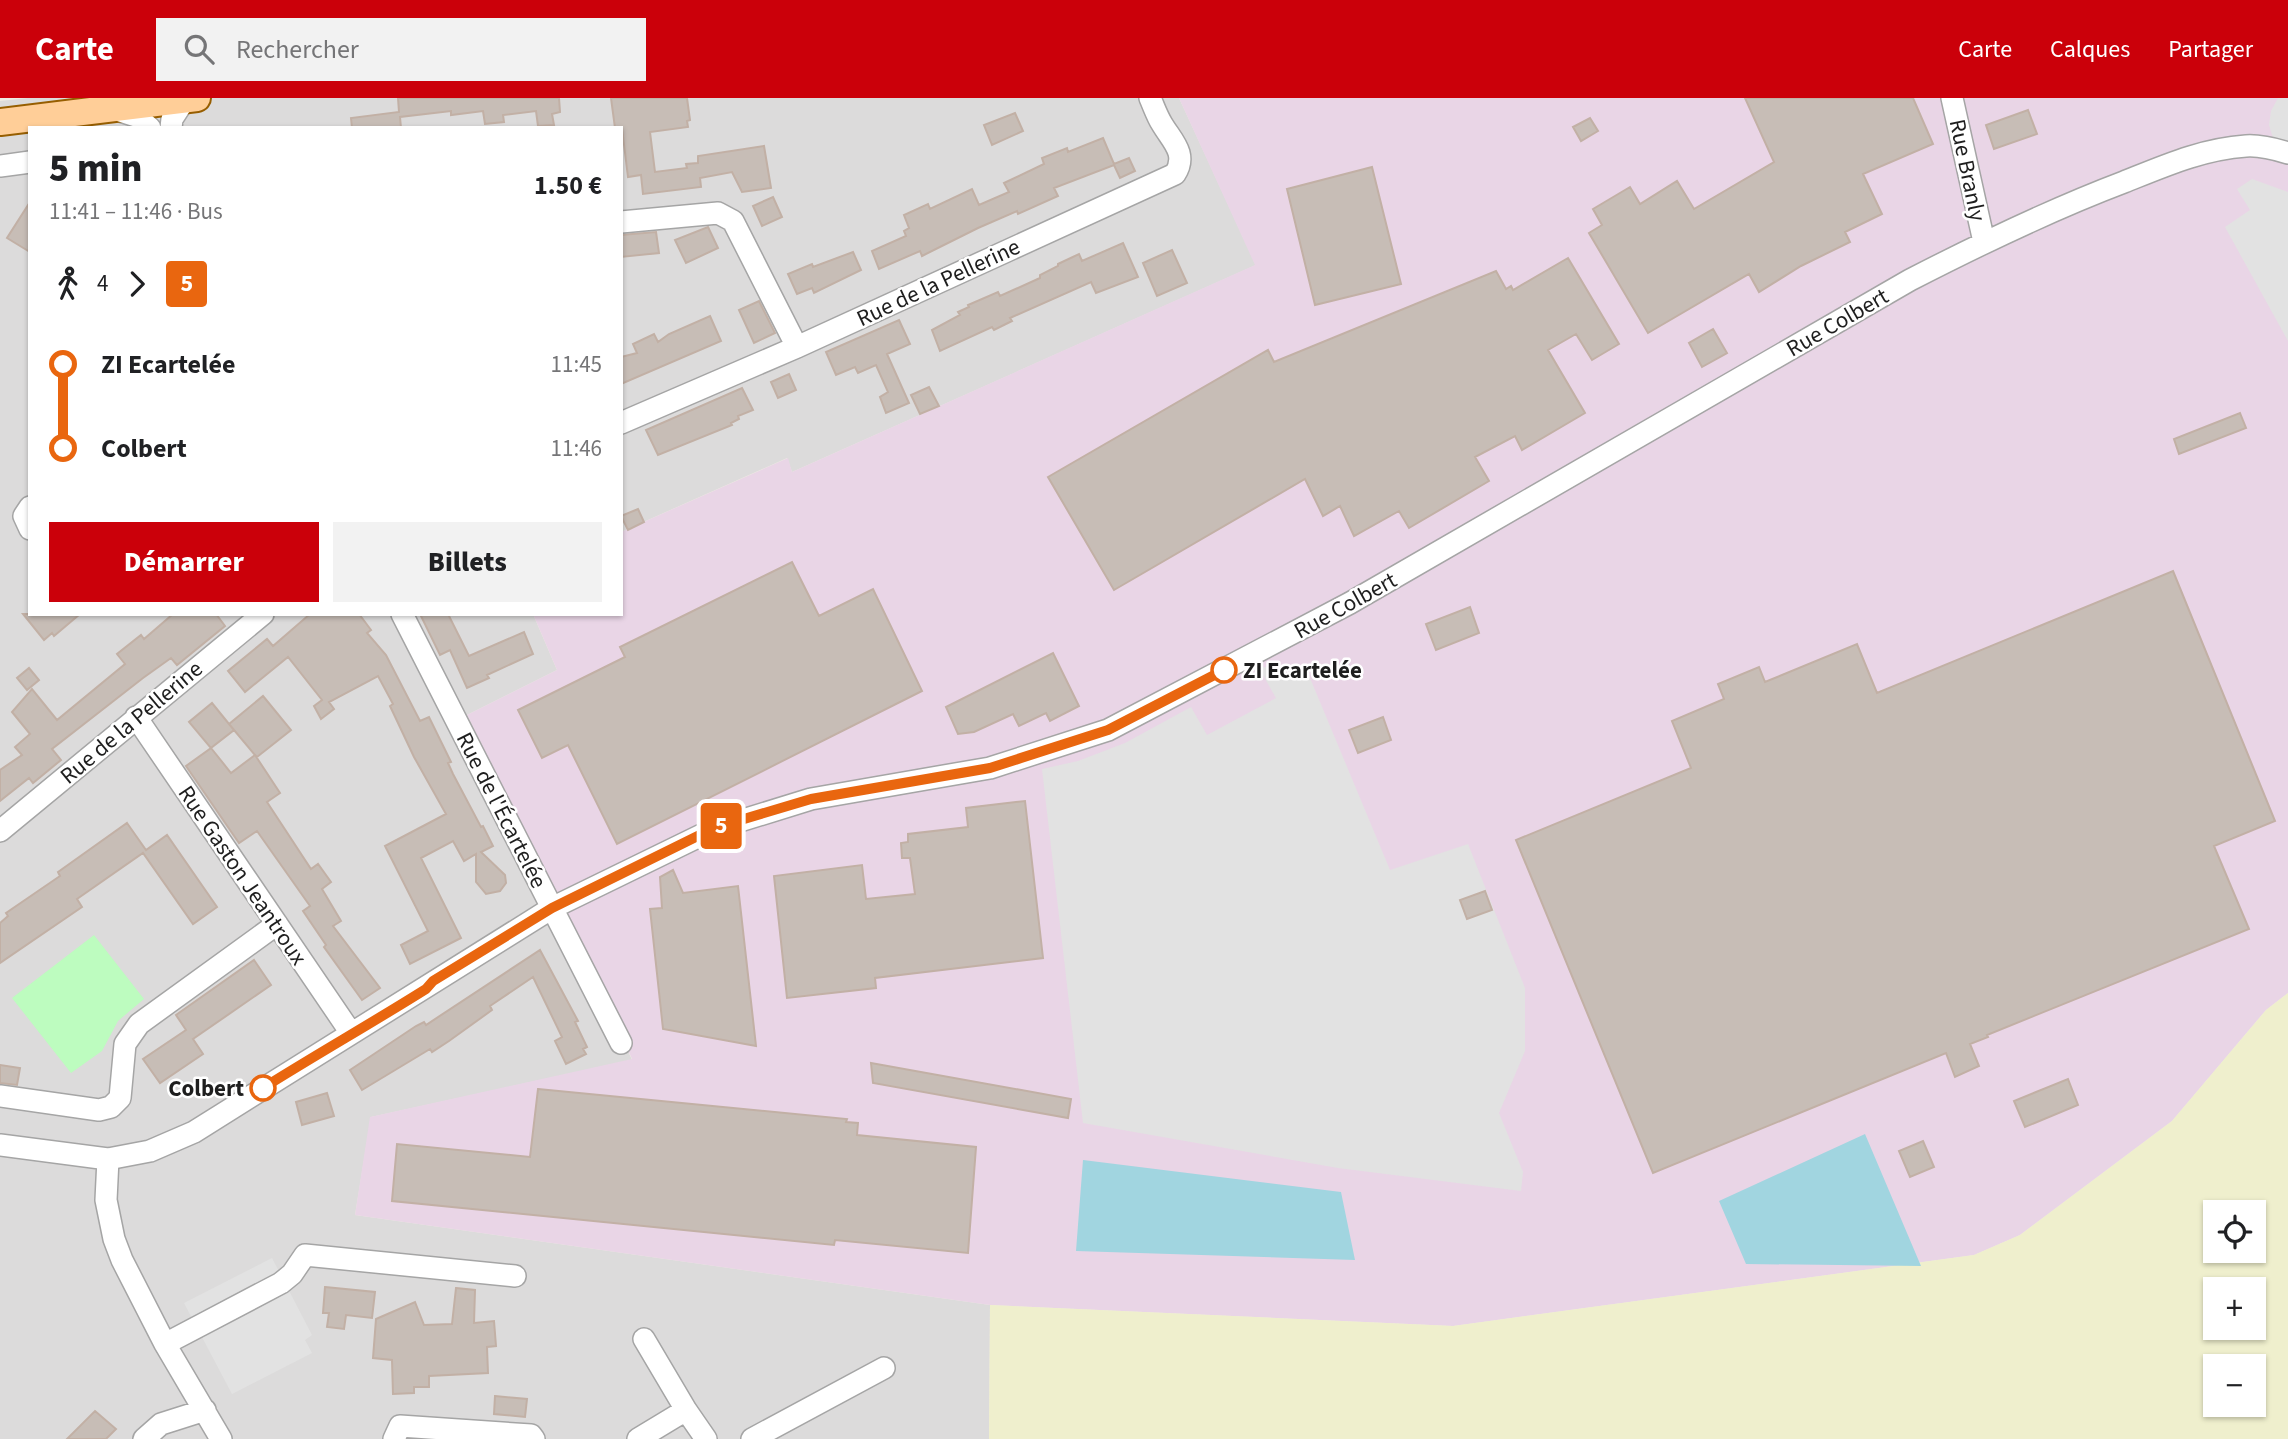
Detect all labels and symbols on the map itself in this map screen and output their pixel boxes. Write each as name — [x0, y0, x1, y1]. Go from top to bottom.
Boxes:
street label: Rue Branly — [1941, 116, 1994, 224]
street label: Rue de la Pellerine — [851, 230, 1025, 335]
street label: Rue Colbert — [1780, 280, 1895, 365]
street label: Rue Colbert — [1288, 564, 1403, 647]
street label: Rue de la Pellerine — [53, 653, 210, 792]
place label: ZI Ecartelée — [1243, 654, 1362, 687]
marker: ZI Ecartelée — [1211, 657, 1237, 683]
street label: Rue de l'Écartelée — [448, 726, 555, 894]
street label: Rue Gaston Jeantroux — [170, 779, 315, 972]
line badge: 5 — [698, 803, 744, 849]
place label: Colbert — [168, 1072, 244, 1105]
marker: Colbert — [250, 1075, 276, 1101]

